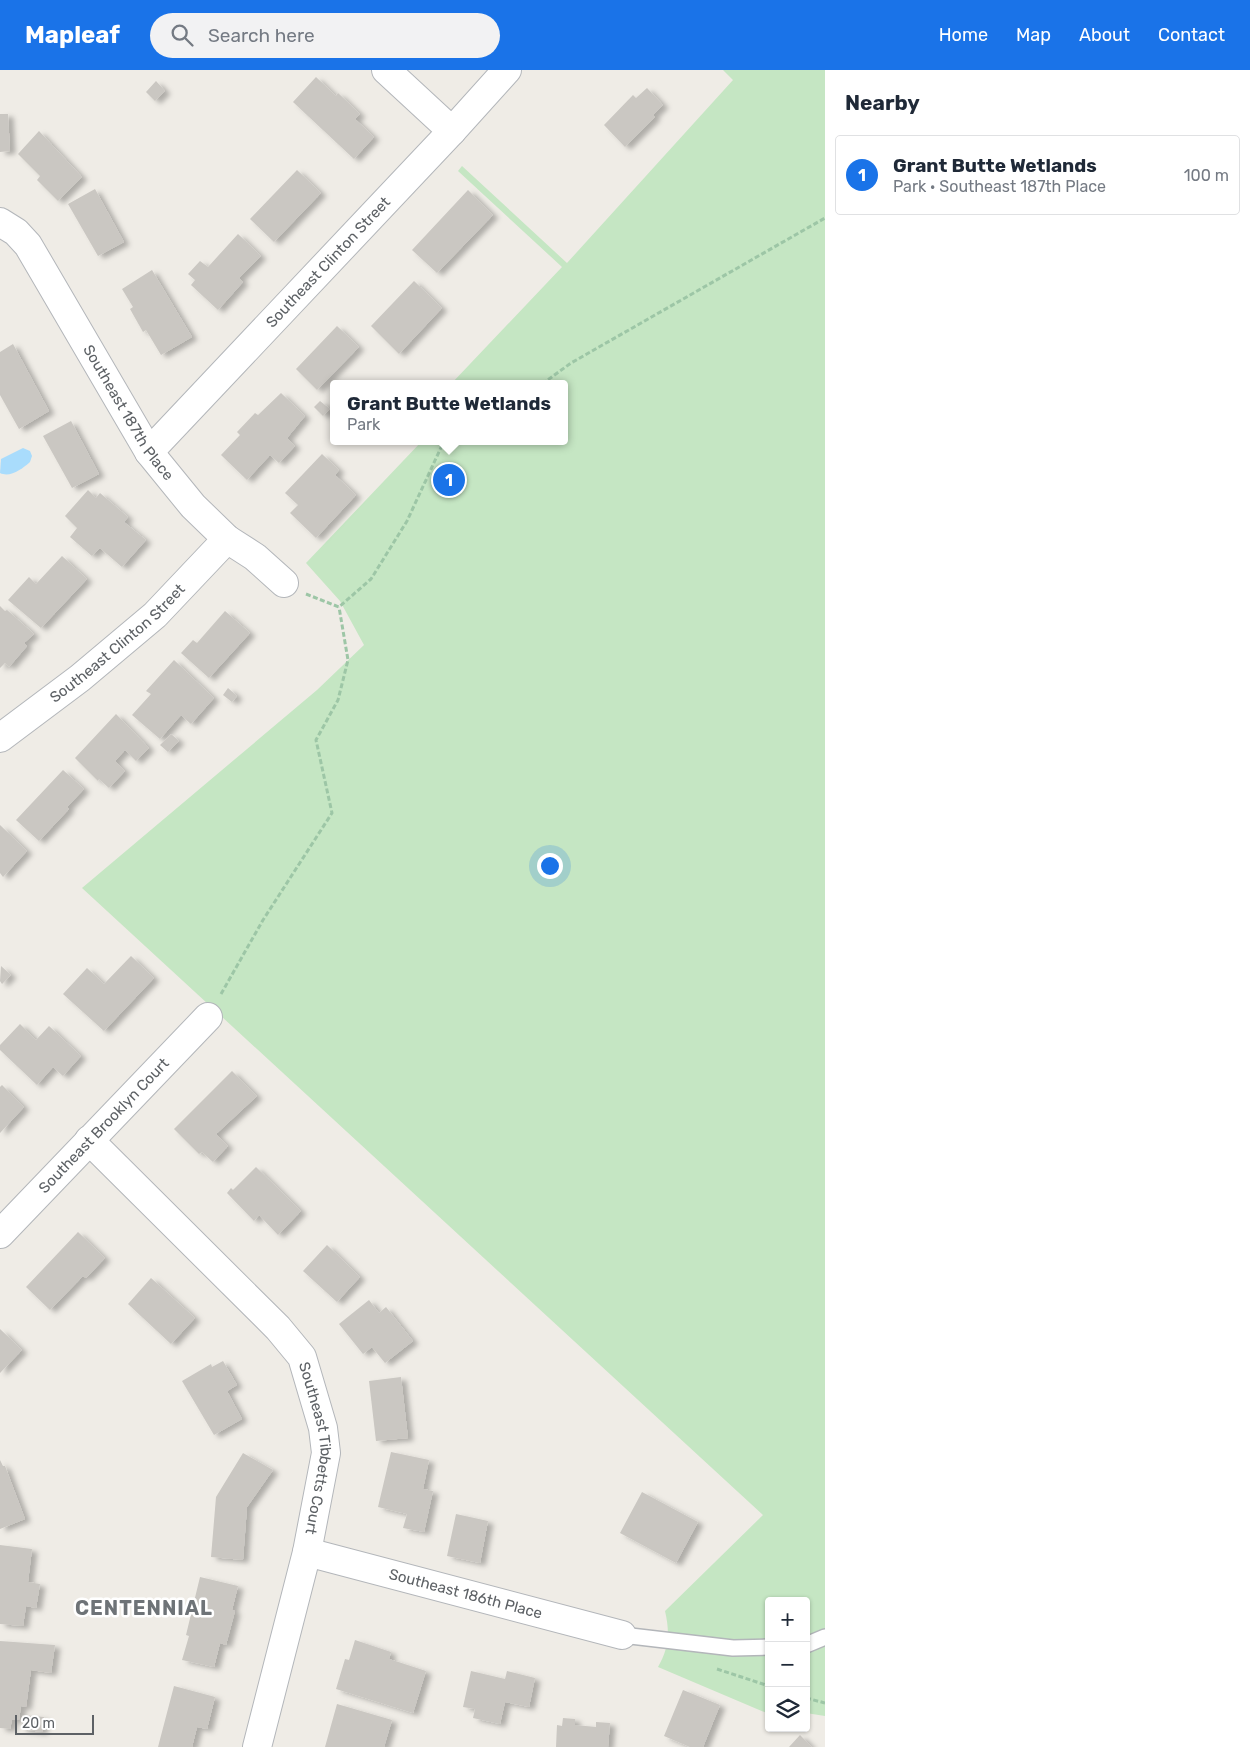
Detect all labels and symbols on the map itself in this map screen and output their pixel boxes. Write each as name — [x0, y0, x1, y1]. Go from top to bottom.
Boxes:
street label: Southeast Clinton Street — [262, 193, 394, 331]
street label: Southeast 187th Place — [79, 342, 177, 484]
pin: 1 — [433, 461, 465, 499]
street label: Southeast Clinton Street — [46, 580, 189, 706]
your location — [537, 853, 563, 879]
street label: Southeast Brooklyn Court — [35, 1054, 173, 1197]
street label: Southeast Tibbetts Court — [295, 1360, 335, 1536]
street label: Southeast 186th Place — [387, 1565, 544, 1623]
district label: CENTENNIAL — [75, 1596, 213, 1620]
scale bar — [15, 1712, 94, 1735]

